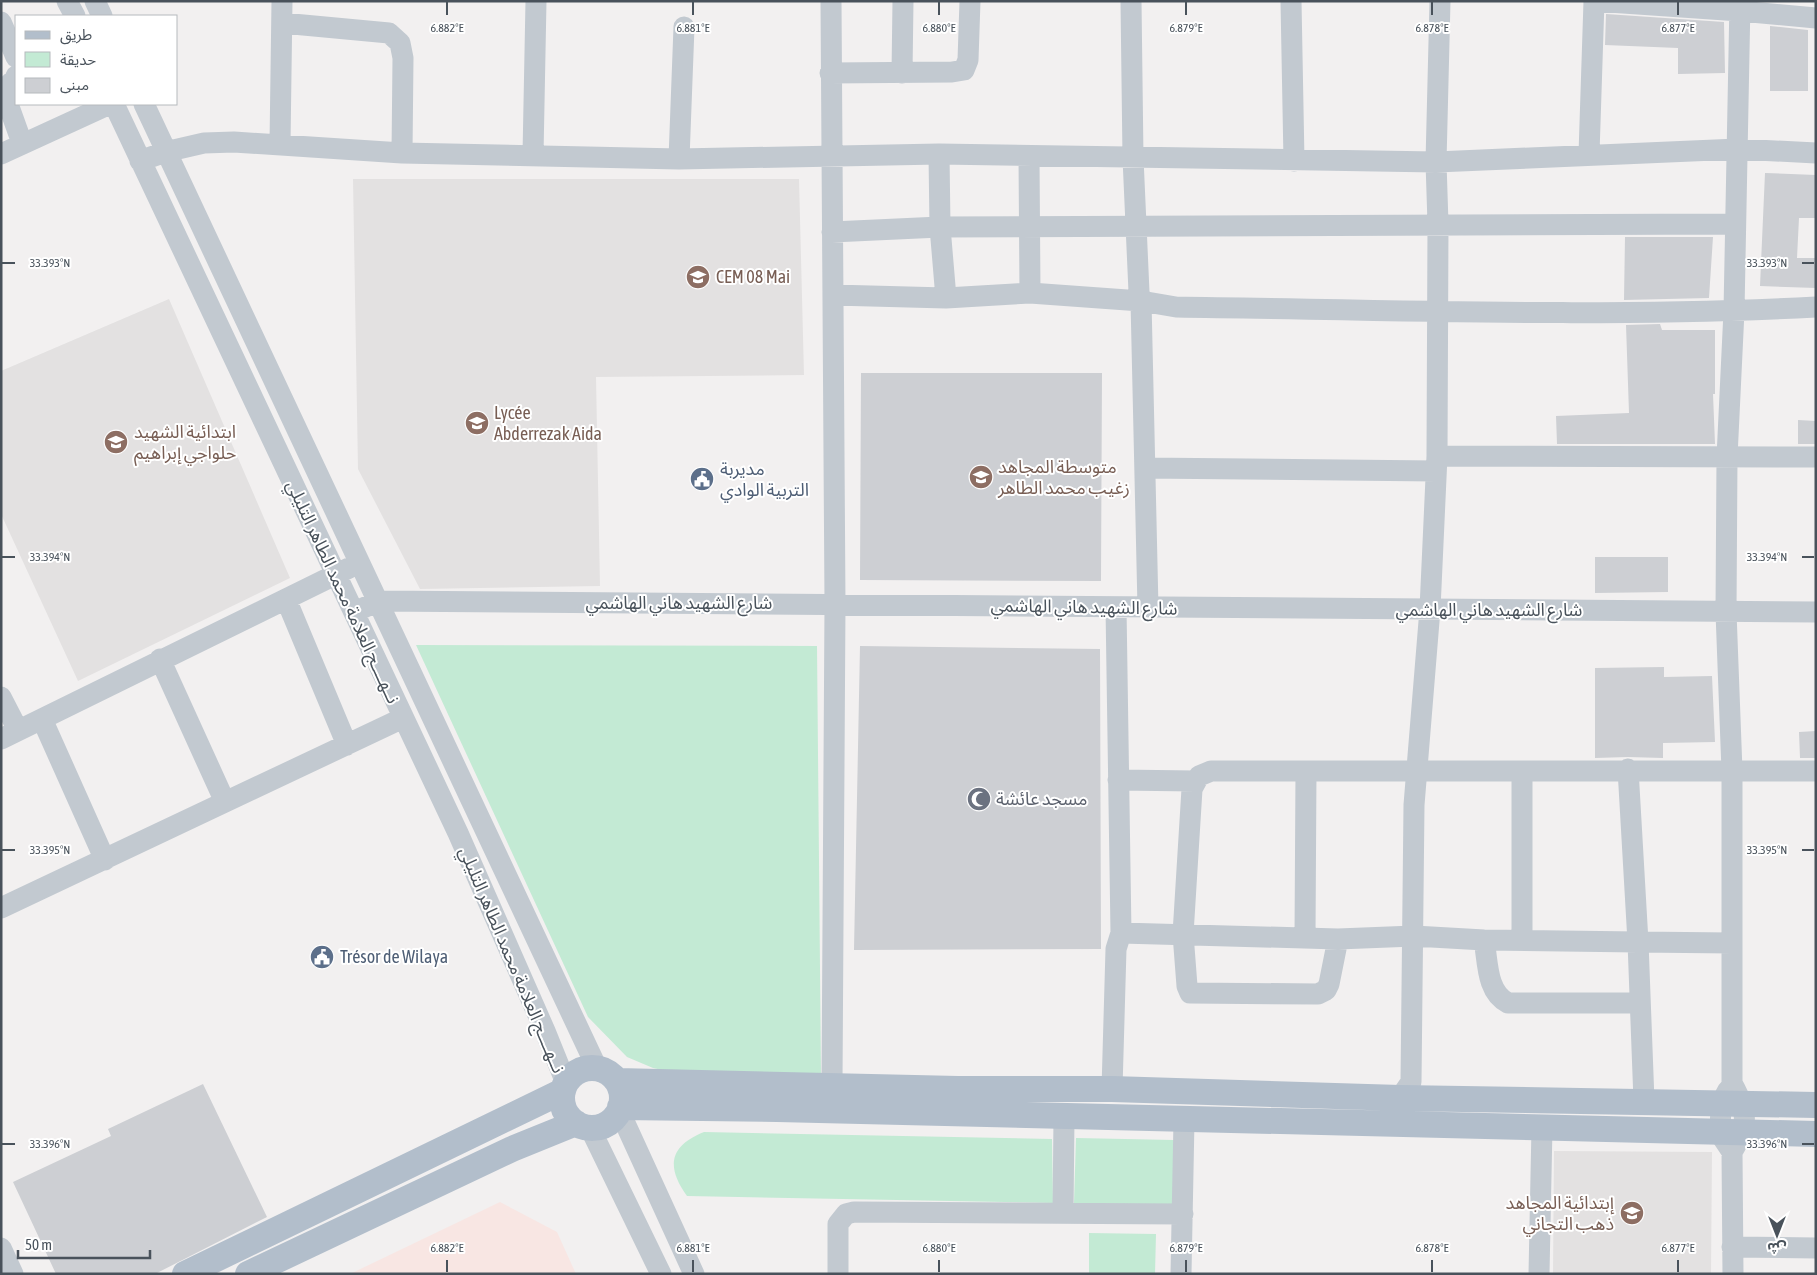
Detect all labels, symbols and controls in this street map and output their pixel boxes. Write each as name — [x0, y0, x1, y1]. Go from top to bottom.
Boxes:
legend — [15, 15, 178, 105]
text: 6.882°E — [430, 21, 464, 35]
text: 6.881°E — [676, 21, 710, 35]
text: 6.880°E — [922, 21, 956, 35]
text: 6.879°E — [1169, 21, 1203, 35]
text: 6.878°E — [1415, 21, 1449, 35]
text: 6.877°E — [1661, 21, 1695, 35]
text: طريق — [60, 26, 92, 45]
text: حديقة — [60, 51, 96, 68]
text: مبنى — [60, 76, 89, 94]
text: 33.393°N — [30, 256, 70, 270]
text: 33.393°N — [1747, 256, 1787, 270]
school or university icon: CEM 08 Mai — [685, 264, 711, 290]
place label: CEM 08 Mai — [716, 266, 790, 287]
place label: Lycée Abderrezak Aida — [494, 402, 602, 444]
school or university icon: Lycée Abderrezak Aida — [464, 410, 490, 436]
place label: ابتدائية الشهيد حلواجي إبراهيم — [134, 421, 236, 466]
school or university icon: ابتدائية الشهيد حلواجي إبراهيم — [103, 429, 129, 455]
place label: متوسطة المجاهد زغيب محمد الطاهر — [997, 456, 1130, 499]
place label: مديربة التربية الوادي — [720, 458, 809, 503]
school or university icon: متوسطة المجاهد زغيب محمد الطاهر — [968, 464, 994, 490]
public building icon: مديربة التربية الوادي — [689, 466, 715, 492]
street label: نــهــــج العلامة محمد الطاهر التليلي — [280, 477, 404, 708]
text: 33.394°N — [30, 550, 70, 564]
text: 33.394°N — [1747, 550, 1787, 564]
street label: شارع الشهيد هاني الهاشمي — [586, 592, 772, 617]
street label: شارع الشهيد هاني الهاشمي — [990, 594, 1178, 623]
street label: شارع الشهيد هاني الهاشمي — [1396, 599, 1582, 624]
mosque icon: مسجد عائشة — [966, 786, 992, 812]
place label: مسجد عائشة — [996, 788, 1087, 809]
text: 33.395°N — [30, 843, 70, 857]
text: 33.395°N — [1747, 843, 1787, 857]
street label: نــهــــج العلامة محمد الطاهر التليلي — [452, 844, 570, 1077]
public building icon: Trésor de Wilaya — [309, 944, 335, 970]
place label: Trésor de Wilaya — [340, 946, 448, 967]
text: 33.396°N — [30, 1137, 70, 1151]
text: 33.396°N — [1747, 1137, 1787, 1151]
place label: إبتدائية المجاهد ذهب التجاني — [1506, 1192, 1614, 1237]
school or university icon: إبتدائية المجاهد ذهب التجاني — [1619, 1200, 1645, 1226]
north arrow — [1752, 1210, 1802, 1260]
scale bar — [18, 1228, 150, 1260]
text: 50 m — [25, 1236, 52, 1253]
text: ش — [1767, 1240, 1787, 1256]
text: 6.882°E — [430, 1241, 464, 1255]
text: 6.881°E — [676, 1241, 710, 1255]
text: 6.880°E — [922, 1241, 956, 1255]
text: 6.879°E — [1169, 1241, 1203, 1255]
text: 6.878°E — [1415, 1241, 1449, 1255]
text: 6.877°E — [1661, 1241, 1695, 1255]

